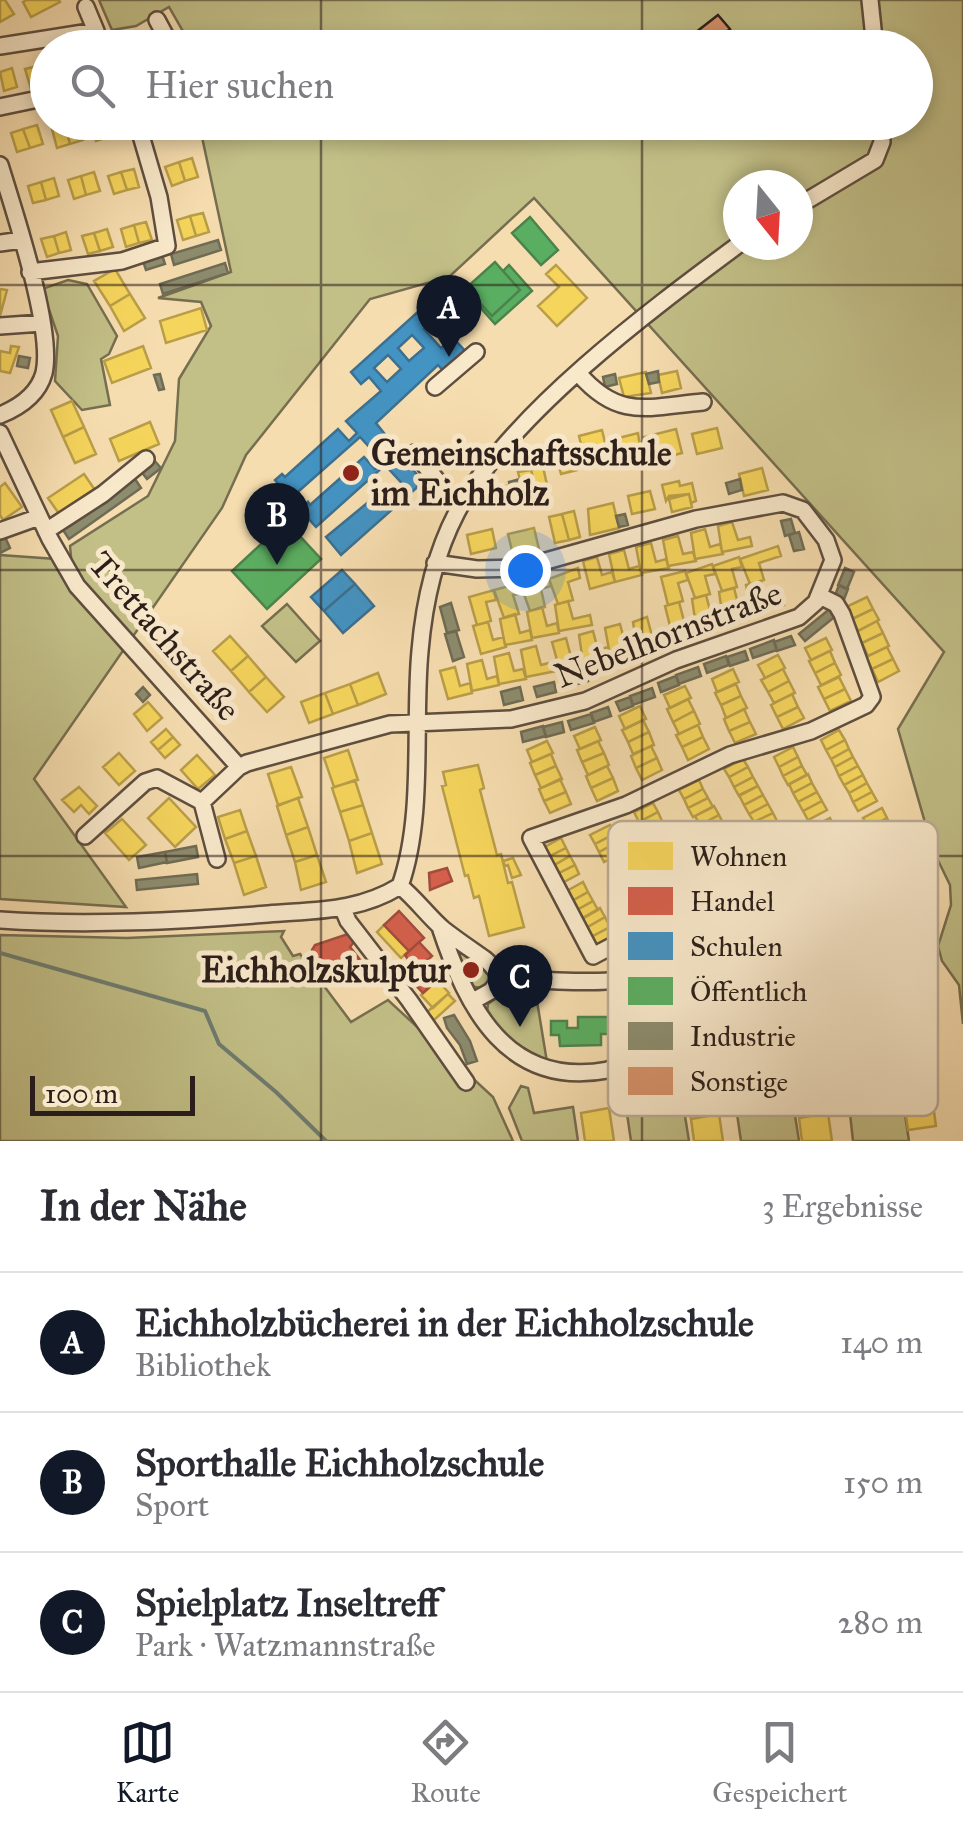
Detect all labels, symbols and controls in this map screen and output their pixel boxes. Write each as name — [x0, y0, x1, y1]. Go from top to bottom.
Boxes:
search box — [30, 30, 933, 140]
icon: search — [65, 58, 120, 113]
text: Hier suchen — [145, 62, 334, 108]
north arrow — [723, 170, 813, 260]
pin: A — [416, 274, 482, 357]
place label: Gemeinschaftsschule im Eichholz — [371, 432, 672, 515]
marker: Gemeinschaftsschule im Eichholz — [340, 462, 362, 484]
pin: B — [244, 482, 310, 565]
street label: Trettachstraße — [79, 543, 250, 730]
your location — [500, 545, 551, 596]
street label: Nebelhornstraße — [549, 571, 788, 697]
legend — [608, 821, 938, 1116]
text: Wohnen — [690, 839, 787, 874]
text: Handel — [690, 884, 775, 919]
text: Schulen — [690, 929, 783, 964]
pin: C — [488, 944, 552, 1027]
place label: Eichholzskulptur — [201, 949, 452, 992]
marker: Eichholzskulptur — [460, 959, 482, 981]
text: Öffentlich — [690, 974, 808, 1009]
text: Industrie — [690, 1019, 796, 1054]
text: Sonstige — [690, 1064, 788, 1099]
scale bar — [30, 1071, 195, 1116]
text: 100 m — [45, 1076, 118, 1111]
text: In der Nähe — [40, 1180, 247, 1232]
text: 3 Ergebnisse — [762, 1187, 923, 1226]
text: Eichholzbücherei in der Eichholzschule — [135, 1300, 754, 1346]
text: A — [62, 1323, 83, 1362]
text: 140 m — [840, 1323, 923, 1362]
text: Bibliothek — [135, 1346, 271, 1385]
text: Sporthalle Eichholzschule — [135, 1440, 544, 1486]
text: B — [62, 1463, 83, 1502]
text: 150 m — [843, 1463, 923, 1502]
text: Sport — [135, 1486, 209, 1525]
text: Spielplatz Inseltreff — [135, 1580, 439, 1626]
text: C — [62, 1603, 83, 1642]
text: 280 m — [838, 1603, 923, 1642]
text: Park · Watzmannstraße — [135, 1626, 436, 1665]
tab: Karte — [116, 1715, 179, 1810]
tab: Route — [411, 1715, 481, 1810]
tab: Gespeichert — [712, 1715, 847, 1810]

